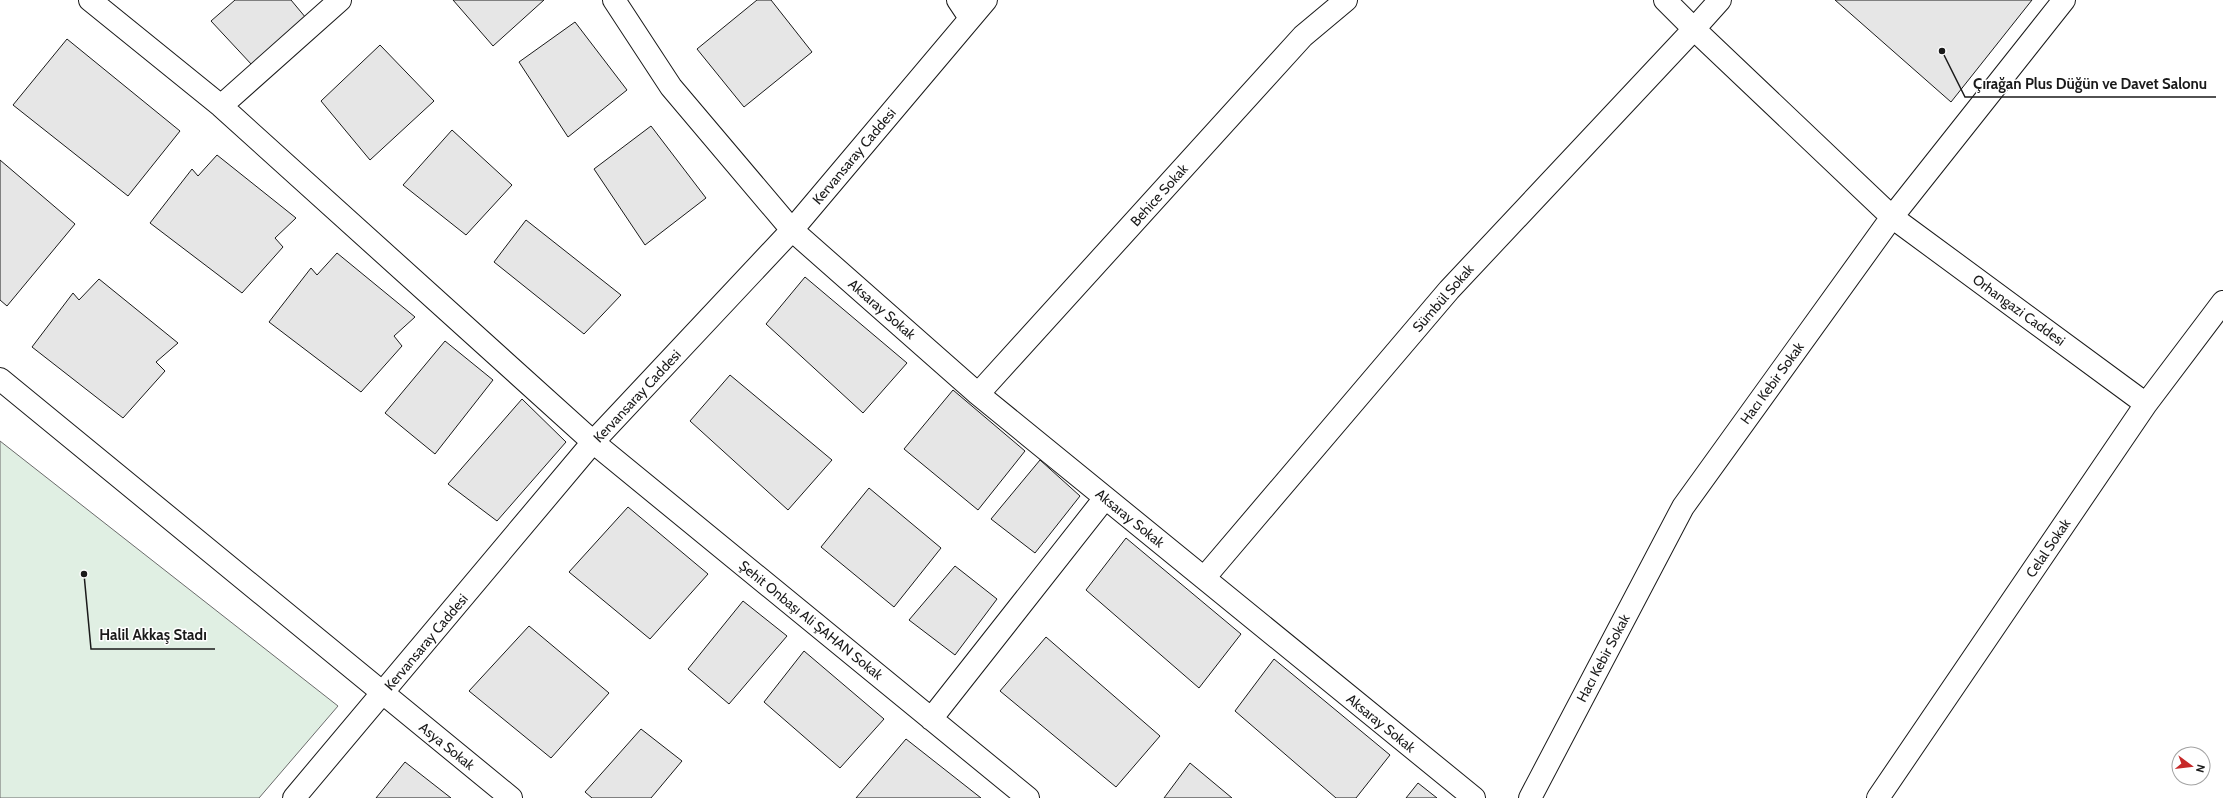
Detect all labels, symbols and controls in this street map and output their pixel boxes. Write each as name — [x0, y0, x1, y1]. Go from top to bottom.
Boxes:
callout: Çırağan Plus Düğün ve Davet Salonu — [1965, 70, 2216, 97]
text: Çırağan Plus Düğün ve Davet Salonu — [1973, 75, 2207, 93]
street label: Kervansaray Caddesi — [808, 104, 900, 208]
street label: Behice Sokak — [1126, 160, 1192, 230]
street label: Sümbül Sokak — [1409, 260, 1478, 336]
street label: Orhangazi Caddesi — [1969, 270, 2069, 350]
street label: Aksaray Sokak — [845, 275, 920, 344]
street label: Hacı Kebir Sokak — [1736, 338, 1808, 428]
street label: Kervansaray Caddesi — [589, 346, 685, 446]
street label: Aksaray Sokak — [1092, 485, 1169, 552]
street label: Celal Sokak — [2022, 515, 2075, 581]
street label: Şehit Onbaşı Ali ŞAHAN Sokak — [735, 556, 887, 684]
street label: Kervansaray Caddesi — [380, 590, 472, 694]
street label: Hacı Kebir Sokak — [1572, 610, 1634, 705]
callout: Halil Akkaş Stadı — [91, 622, 215, 649]
text: Halil Akkaş Stadı — [99, 626, 207, 644]
street label: Aksaray Sokak — [1343, 690, 1420, 757]
street label: Asya Sokak — [416, 718, 479, 774]
north arrow — [2171, 746, 2211, 786]
text: N — [2193, 763, 2208, 774]

